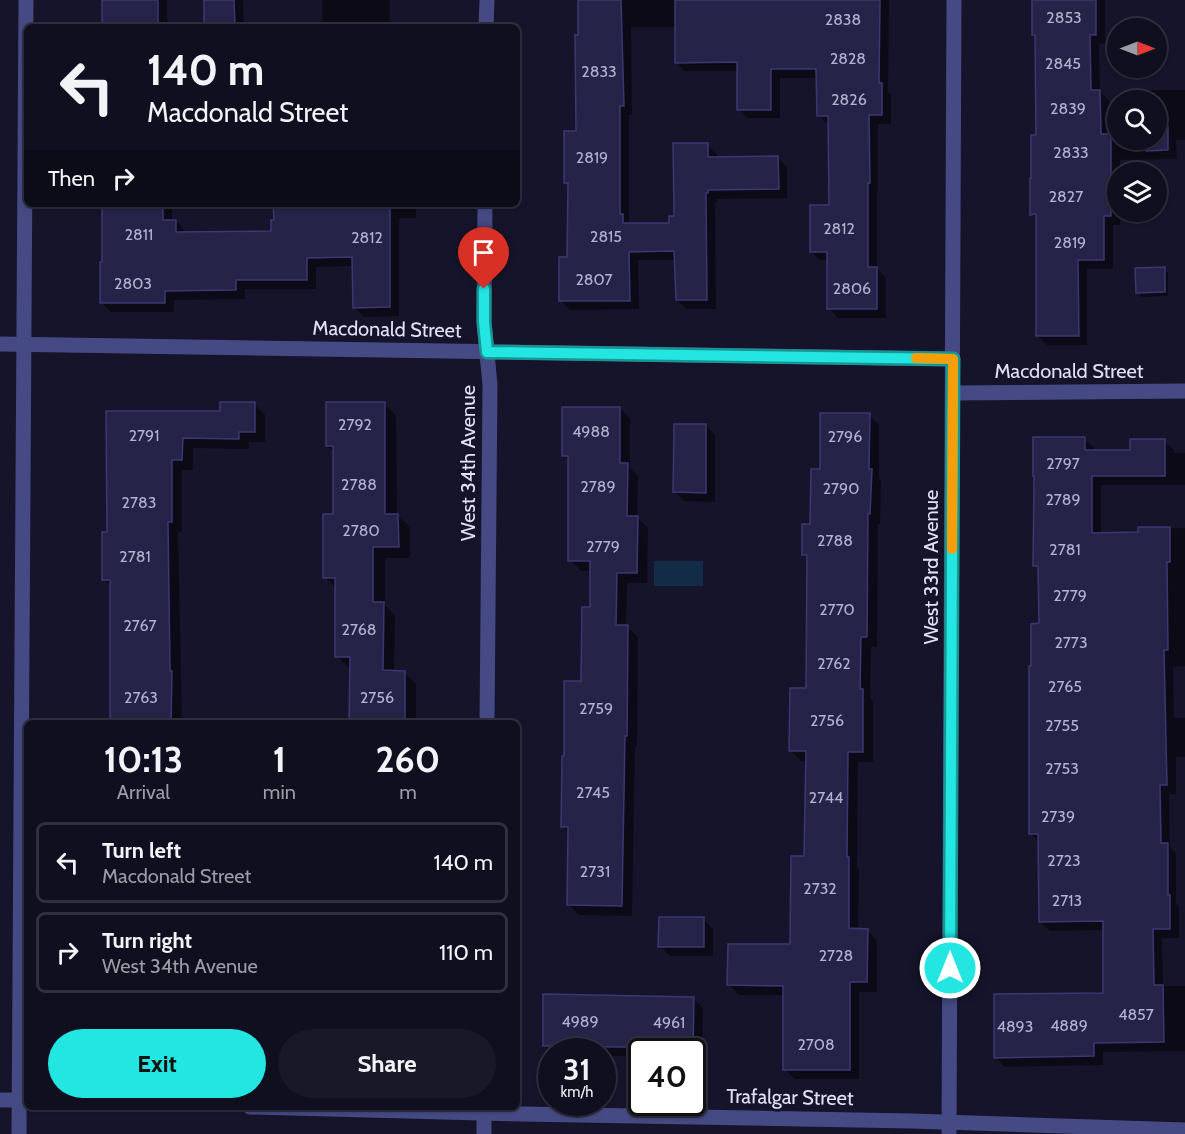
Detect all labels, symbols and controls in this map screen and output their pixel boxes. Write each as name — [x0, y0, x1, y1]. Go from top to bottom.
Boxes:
house number: 2853 — [1046, 8, 1082, 27]
house number: 2838 — [825, 10, 861, 29]
north arrow — [1107, 18, 1167, 78]
map controls — [1107, 18, 1167, 222]
text: 140 m — [147, 44, 264, 96]
icon: left — [48, 48, 126, 126]
house number: 2828 — [830, 49, 866, 68]
house number: 2845 — [1045, 54, 1081, 73]
house number: 2833 — [581, 62, 617, 81]
house number: 2826 — [831, 90, 867, 109]
button: search — [1107, 90, 1167, 150]
text: Macdonald Street — [147, 96, 348, 129]
house number: 2839 — [1050, 99, 1086, 118]
house number: 2833 — [1053, 143, 1089, 162]
house number: 2819 — [576, 148, 608, 167]
icon: right — [107, 162, 140, 195]
button: layers — [1107, 162, 1167, 222]
text: Then — [48, 165, 95, 192]
house number: 2827 — [1049, 187, 1083, 206]
house number: 2812 — [823, 219, 855, 238]
house number: 2811 — [125, 225, 153, 244]
pin — [458, 227, 509, 289]
house number: 2815 — [590, 227, 622, 246]
house number: 2812 — [351, 228, 383, 247]
house number: 2819 — [1054, 233, 1086, 252]
icon: arrive — [467, 236, 500, 269]
house number: 2807 — [575, 270, 613, 289]
house number: 2803 — [114, 274, 152, 293]
house number: 2806 — [833, 279, 871, 298]
street label: Macdonald Street — [312, 316, 462, 342]
street label: Macdonald Street — [994, 359, 1144, 383]
street label: West 34th Avenue — [456, 385, 480, 541]
house number: 2792 — [338, 415, 372, 434]
house number: 4988 — [572, 422, 610, 441]
house number: 2791 — [129, 426, 159, 445]
house number: 2796 — [828, 427, 862, 446]
house number: 2797 — [1046, 454, 1080, 473]
house number: 2788 — [341, 475, 377, 494]
house number: 2789 — [580, 477, 616, 496]
house number: 2790 — [823, 479, 859, 498]
street label: West 33rd Avenue — [919, 490, 943, 644]
house number: 2789 — [1045, 490, 1081, 509]
house number: 2783 — [122, 493, 156, 512]
house number: 2780 — [342, 521, 380, 540]
house number: 2788 — [817, 531, 853, 550]
house number: 2779 — [586, 537, 620, 556]
house number: 2781 — [1049, 540, 1081, 559]
house number: 2781 — [119, 547, 151, 566]
house number: 2779 — [1053, 586, 1087, 605]
house number: 2770 — [819, 600, 855, 619]
house number: 2767 — [123, 616, 157, 635]
house number: 2768 — [342, 620, 376, 639]
house number: 2773 — [1054, 633, 1088, 652]
house number: 2762 — [817, 654, 851, 673]
house number: 2765 — [1048, 677, 1082, 696]
house number: 2763 — [124, 688, 158, 707]
house number: 2756 — [360, 688, 394, 707]
house number: 2759 — [579, 699, 613, 718]
house number: 2756 — [810, 711, 844, 730]
house number: 2755 — [1045, 716, 1079, 735]
text: 10:13 — [104, 737, 183, 781]
text: 1 — [273, 737, 286, 781]
text: 260 — [376, 737, 440, 781]
house number: 2753 — [1045, 759, 1079, 778]
text: Arrival — [117, 780, 170, 804]
text: min — [263, 780, 296, 804]
text: m — [399, 780, 417, 804]
house number: 2745 — [576, 783, 610, 802]
house number: 2744 — [809, 788, 843, 807]
house number: 2739 — [1041, 807, 1075, 826]
text: Turn left — [102, 837, 181, 864]
icon: left — [51, 846, 84, 879]
text: 140 m — [434, 849, 493, 876]
house number: 2723 — [1047, 851, 1081, 870]
house number: 2731 — [580, 862, 610, 881]
text: Macdonald Street — [102, 864, 251, 888]
house number: 2732 — [803, 879, 837, 898]
house number: 2713 — [1052, 891, 1082, 910]
text: Turn right — [102, 927, 192, 954]
icon: right — [51, 936, 84, 969]
position arrow — [918, 936, 982, 1000]
text: 110 m — [439, 939, 493, 966]
house number: 2728 — [819, 946, 853, 965]
text: West 34th Avenue — [102, 954, 258, 978]
house number: 4857 — [1118, 1005, 1154, 1024]
house number: 4989 — [561, 1012, 599, 1031]
house number: 4961 — [653, 1013, 685, 1032]
house number: 4889 — [1050, 1016, 1088, 1035]
house number: 4893 — [997, 1017, 1033, 1036]
button: Exit — [48, 1029, 266, 1098]
button: Share — [278, 1029, 496, 1098]
house number: 2708 — [797, 1035, 835, 1054]
speed limit sign: 40 — [628, 1038, 706, 1116]
text: 31 — [563, 1051, 591, 1088]
text: km/h — [561, 1083, 593, 1101]
street label: Trafalgar Street — [726, 1084, 854, 1110]

